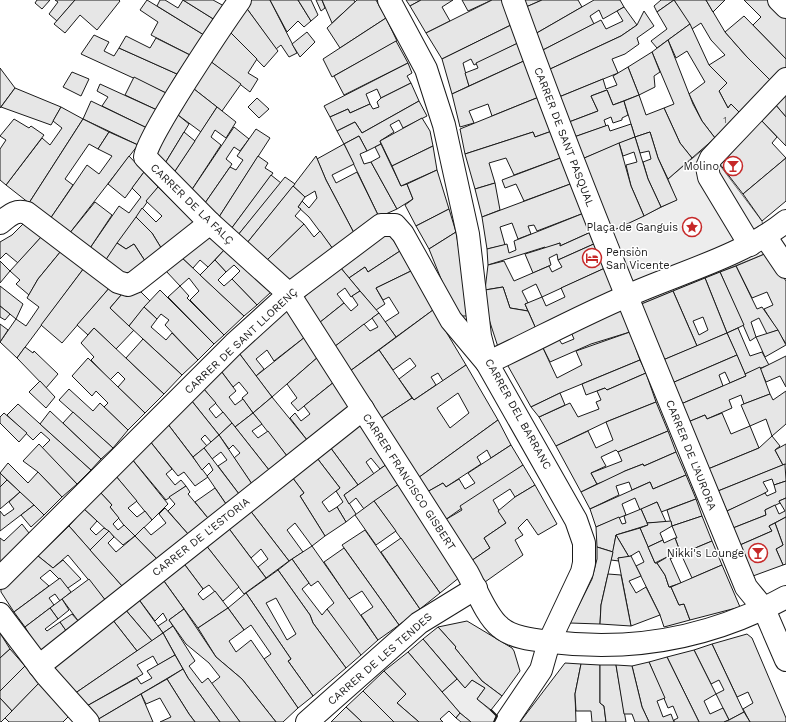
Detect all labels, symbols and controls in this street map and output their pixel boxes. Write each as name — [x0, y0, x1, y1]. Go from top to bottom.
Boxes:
street label: CARRER DE SANT PASQUAL — [531, 65, 597, 209]
house number: 1 — [723, 115, 727, 125]
bar icon: Molino — [722, 155, 744, 177]
place label: Molino — [683, 160, 719, 173]
street label: CARRER DE LA FALÇ — [148, 161, 237, 247]
place icon: Plaça de Ganguis — [681, 216, 703, 238]
place label: Plaça de Ganguis — [586, 221, 678, 234]
place label: Pensiòn San Vicente — [606, 246, 670, 272]
hotel icon: Pensiòn San Vicente — [581, 247, 603, 269]
street label: CARRER DE SANT LLORENÇ — [182, 285, 301, 397]
street label: CARRER DEL BARRANC — [482, 356, 554, 472]
street label: CARRER DE L'AURORA — [663, 398, 719, 512]
street label: CARRER FRANCISCO GISBERT — [360, 411, 458, 553]
street label: CARRER DE L'ESTORIA — [150, 495, 252, 579]
bar icon: Nikki's Lounge — [747, 542, 769, 564]
place label: Nikki's Lounge — [667, 547, 744, 560]
street label: CARRER DE LES TENDES — [325, 610, 435, 708]

